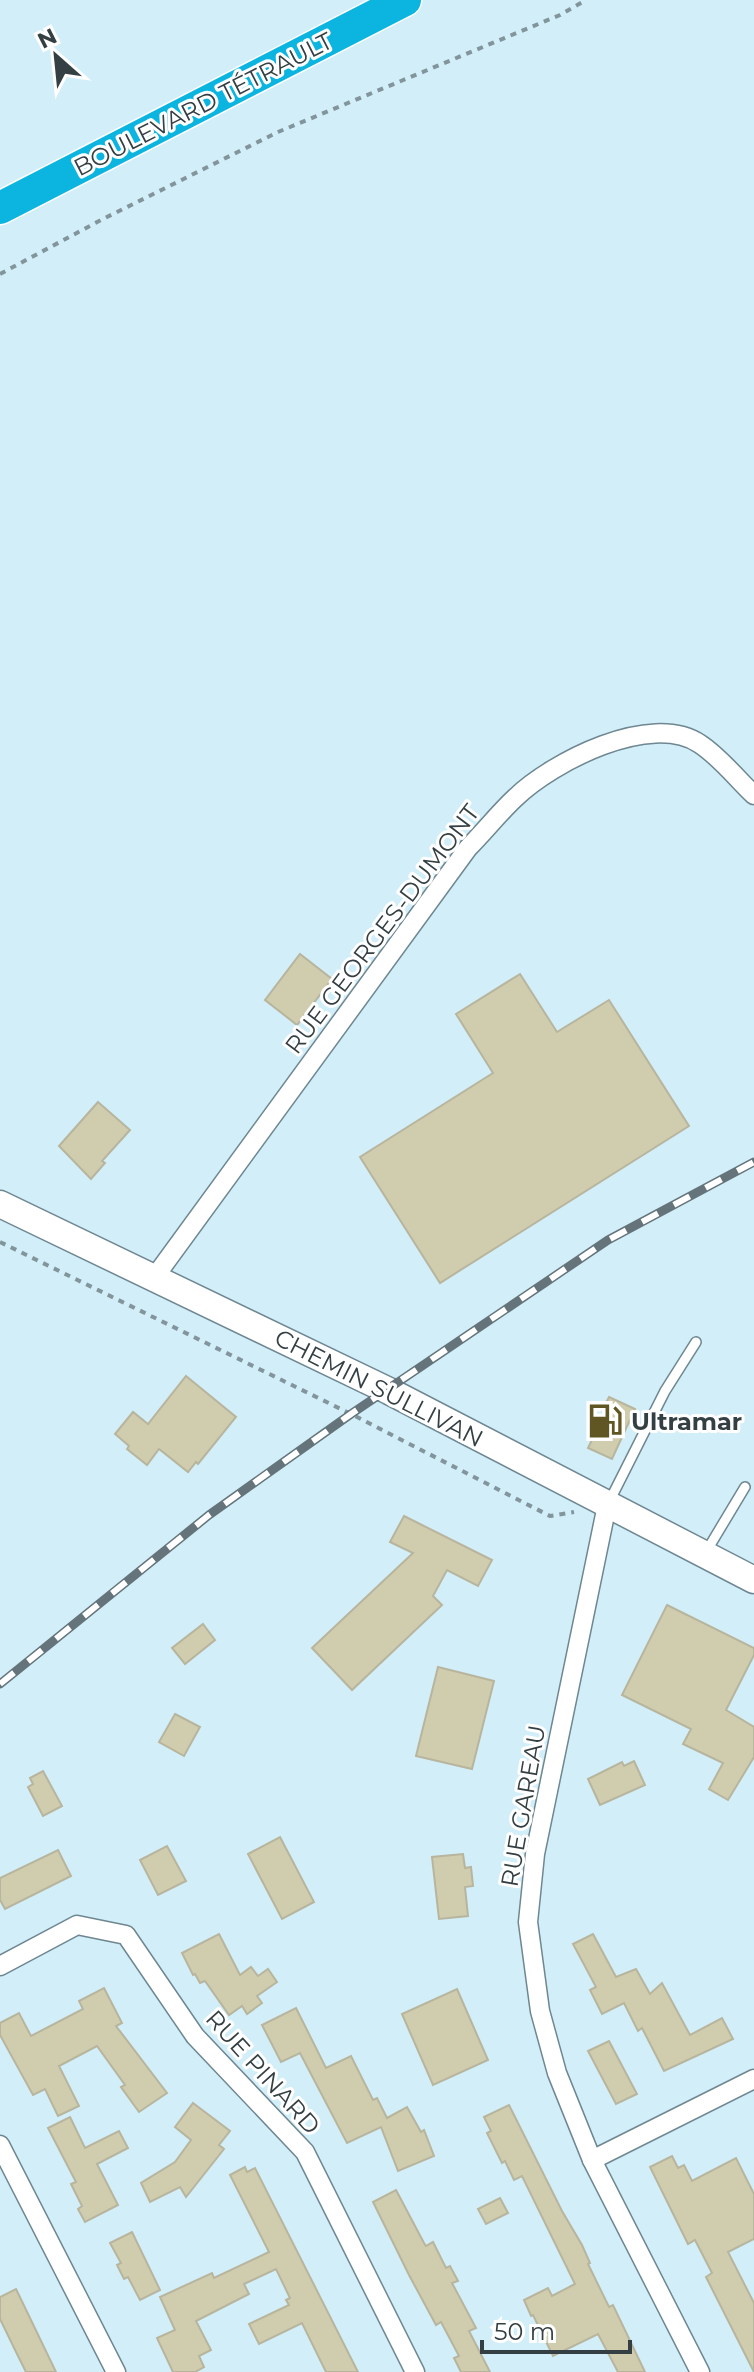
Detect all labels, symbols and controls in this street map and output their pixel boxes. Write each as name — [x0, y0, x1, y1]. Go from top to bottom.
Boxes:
north arrow — [16, 16, 96, 96]
text: N — [33, 23, 61, 55]
street label: BOULEVARD TÉTRAULT — [69, 26, 337, 182]
street label: RUE GEORGES-DUMONT — [279, 798, 485, 1059]
street label: CHEMIN SULLIVAN — [270, 1323, 488, 1453]
fuel station icon: Ultramar — [586, 1402, 624, 1440]
place label: Ultramar — [631, 1407, 742, 1436]
street label: RUE GAREAU — [495, 1723, 551, 1889]
street label: RUE PINARD — [200, 2004, 326, 2140]
scale bar — [482, 2304, 630, 2354]
text: 50 m — [494, 2317, 555, 2346]

